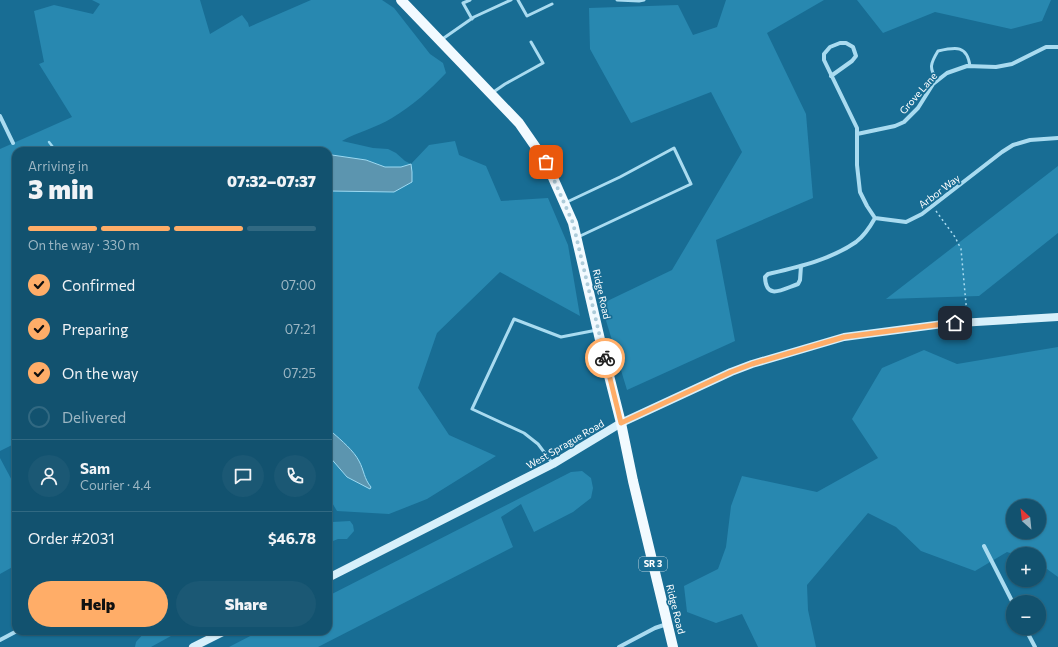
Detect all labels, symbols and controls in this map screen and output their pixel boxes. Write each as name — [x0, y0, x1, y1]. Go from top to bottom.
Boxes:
street label: Grove Lane — [897, 70, 939, 116]
pin — [529, 145, 563, 179]
icon: bag — [535, 151, 557, 173]
text: Arriving in — [28, 158, 88, 174]
text: 07:32–07:37 — [227, 172, 316, 190]
street label: Arbor Way — [916, 172, 962, 210]
text: 3 min — [28, 173, 94, 204]
text: On the way · 330 m — [28, 237, 140, 253]
street label: Ridge Road — [590, 268, 614, 320]
icon: check — [28, 274, 50, 296]
text: Confirmed — [62, 276, 135, 294]
text: 07:00 — [281, 277, 316, 293]
pin — [938, 306, 972, 340]
icon: home — [944, 312, 966, 334]
icon: check — [28, 318, 50, 340]
text: Preparing — [62, 320, 128, 338]
text: 07:21 — [285, 321, 316, 337]
courier — [585, 338, 625, 378]
icon: bike — [594, 347, 616, 369]
icon: check — [28, 362, 50, 384]
text: On the way — [62, 364, 139, 382]
text: 07:25 — [283, 365, 316, 381]
text: Delivered — [62, 408, 126, 426]
street label: West Sprague Road — [524, 417, 606, 471]
button: person — [28, 455, 70, 497]
button: chat — [222, 455, 264, 497]
button: phone — [274, 455, 316, 497]
text: Sam — [80, 459, 110, 477]
text: Courier · 4.4 — [80, 477, 151, 493]
north arrow — [1006, 499, 1046, 539]
map controls — [1006, 499, 1046, 635]
text: Order #2031 — [28, 529, 115, 547]
text: $46.78 — [268, 529, 316, 547]
button: + — [1006, 547, 1046, 587]
road number: SR 3 — [639, 557, 667, 571]
button: Help — [28, 581, 168, 627]
button: Share — [176, 581, 316, 627]
street label: Ridge Road — [664, 583, 688, 635]
button: − — [1006, 595, 1046, 635]

